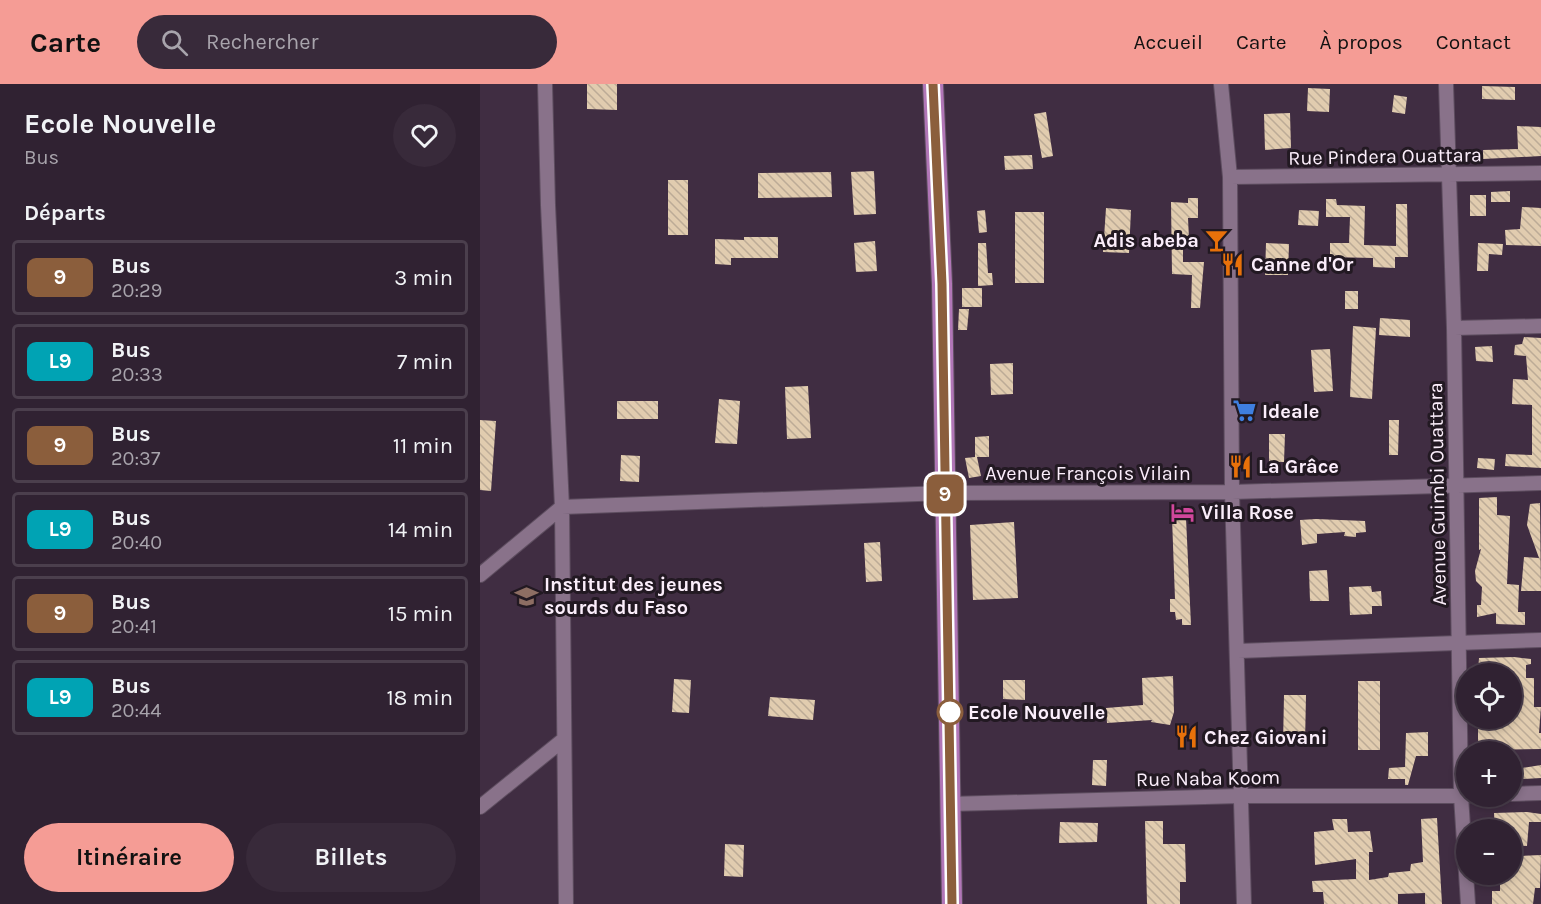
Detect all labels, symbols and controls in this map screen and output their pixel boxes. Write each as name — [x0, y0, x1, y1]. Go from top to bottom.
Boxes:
search box — [137, 15, 557, 69]
text: Carte — [30, 26, 101, 59]
icon: search — [158, 26, 191, 59]
text: Rechercher — [206, 29, 319, 55]
text: Accueil — [1134, 30, 1203, 54]
text: Carte — [1236, 30, 1287, 54]
text: À propos — [1320, 30, 1403, 54]
text: Contact — [1436, 30, 1511, 54]
button: heart — [393, 104, 456, 167]
text: Ecole Nouvelle — [24, 107, 216, 140]
street label: Rue Pindera Ouattara — [1288, 143, 1482, 170]
text: Bus — [24, 146, 59, 169]
text: Départs — [24, 200, 106, 226]
bar icon: Adis abeba — [1204, 227, 1230, 253]
place label: Adis abeba — [1093, 229, 1199, 252]
restaurant icon: Canne d'Or — [1220, 251, 1246, 277]
text: Bus — [111, 253, 151, 279]
place label: Canne d'Or — [1251, 253, 1353, 276]
text: 9 — [54, 265, 66, 289]
text: 3 min — [394, 265, 453, 291]
text: 20:29 — [111, 279, 162, 302]
text: Bus — [111, 337, 151, 363]
text: L9 — [48, 349, 72, 373]
text: 7 min — [397, 349, 453, 375]
text: 20:33 — [111, 363, 163, 386]
street label: Avenue Guimbi Ouattara — [1424, 382, 1451, 606]
supermarket icon: Ideale — [1231, 398, 1257, 424]
place label: Ideale — [1262, 400, 1319, 423]
text: Bus — [111, 421, 151, 447]
text: 9 — [54, 433, 66, 457]
text: 11 min — [393, 433, 453, 459]
text: 20:37 — [111, 447, 160, 470]
restaurant icon: La Grâce — [1227, 453, 1253, 479]
place label: La Grâce — [1258, 455, 1339, 478]
street label: Avenue François Vilain — [985, 462, 1191, 485]
line badge: 9 — [926, 474, 964, 514]
text: 9 — [939, 482, 951, 506]
hotel icon: Villa Rose — [1170, 499, 1196, 525]
place label: Villa Rose — [1201, 501, 1294, 524]
text: Bus — [111, 505, 151, 531]
text: L9 — [48, 517, 72, 541]
text: 14 min — [388, 517, 453, 543]
text: 20:40 — [111, 531, 162, 554]
place label: Institut des jeunes sourds du Faso — [544, 573, 723, 619]
school or university icon: Institut des jeunes sourds du Faso — [513, 583, 539, 609]
text: Bus — [111, 589, 151, 615]
text: 9 — [54, 601, 66, 625]
text: 15 min — [388, 601, 453, 627]
text: 20:41 — [111, 615, 157, 638]
map controls — [1456, 663, 1522, 885]
button: locate — [1456, 663, 1522, 729]
text: Bus — [111, 673, 151, 699]
text: L9 — [48, 685, 72, 709]
text: 18 min — [387, 685, 453, 711]
text: 20:44 — [111, 699, 161, 722]
marker: Ecole Nouvelle — [937, 699, 963, 725]
place label: Ecole Nouvelle — [968, 701, 1105, 724]
restaurant icon: Chez Giovani — [1173, 724, 1199, 750]
place label: Chez Giovani — [1204, 726, 1327, 749]
button: + — [1456, 741, 1522, 807]
street label: Rue Naba Koom — [1136, 766, 1280, 791]
button: − — [1456, 819, 1522, 885]
button: Itinéraire — [24, 823, 234, 892]
button: Billets — [246, 823, 456, 892]

